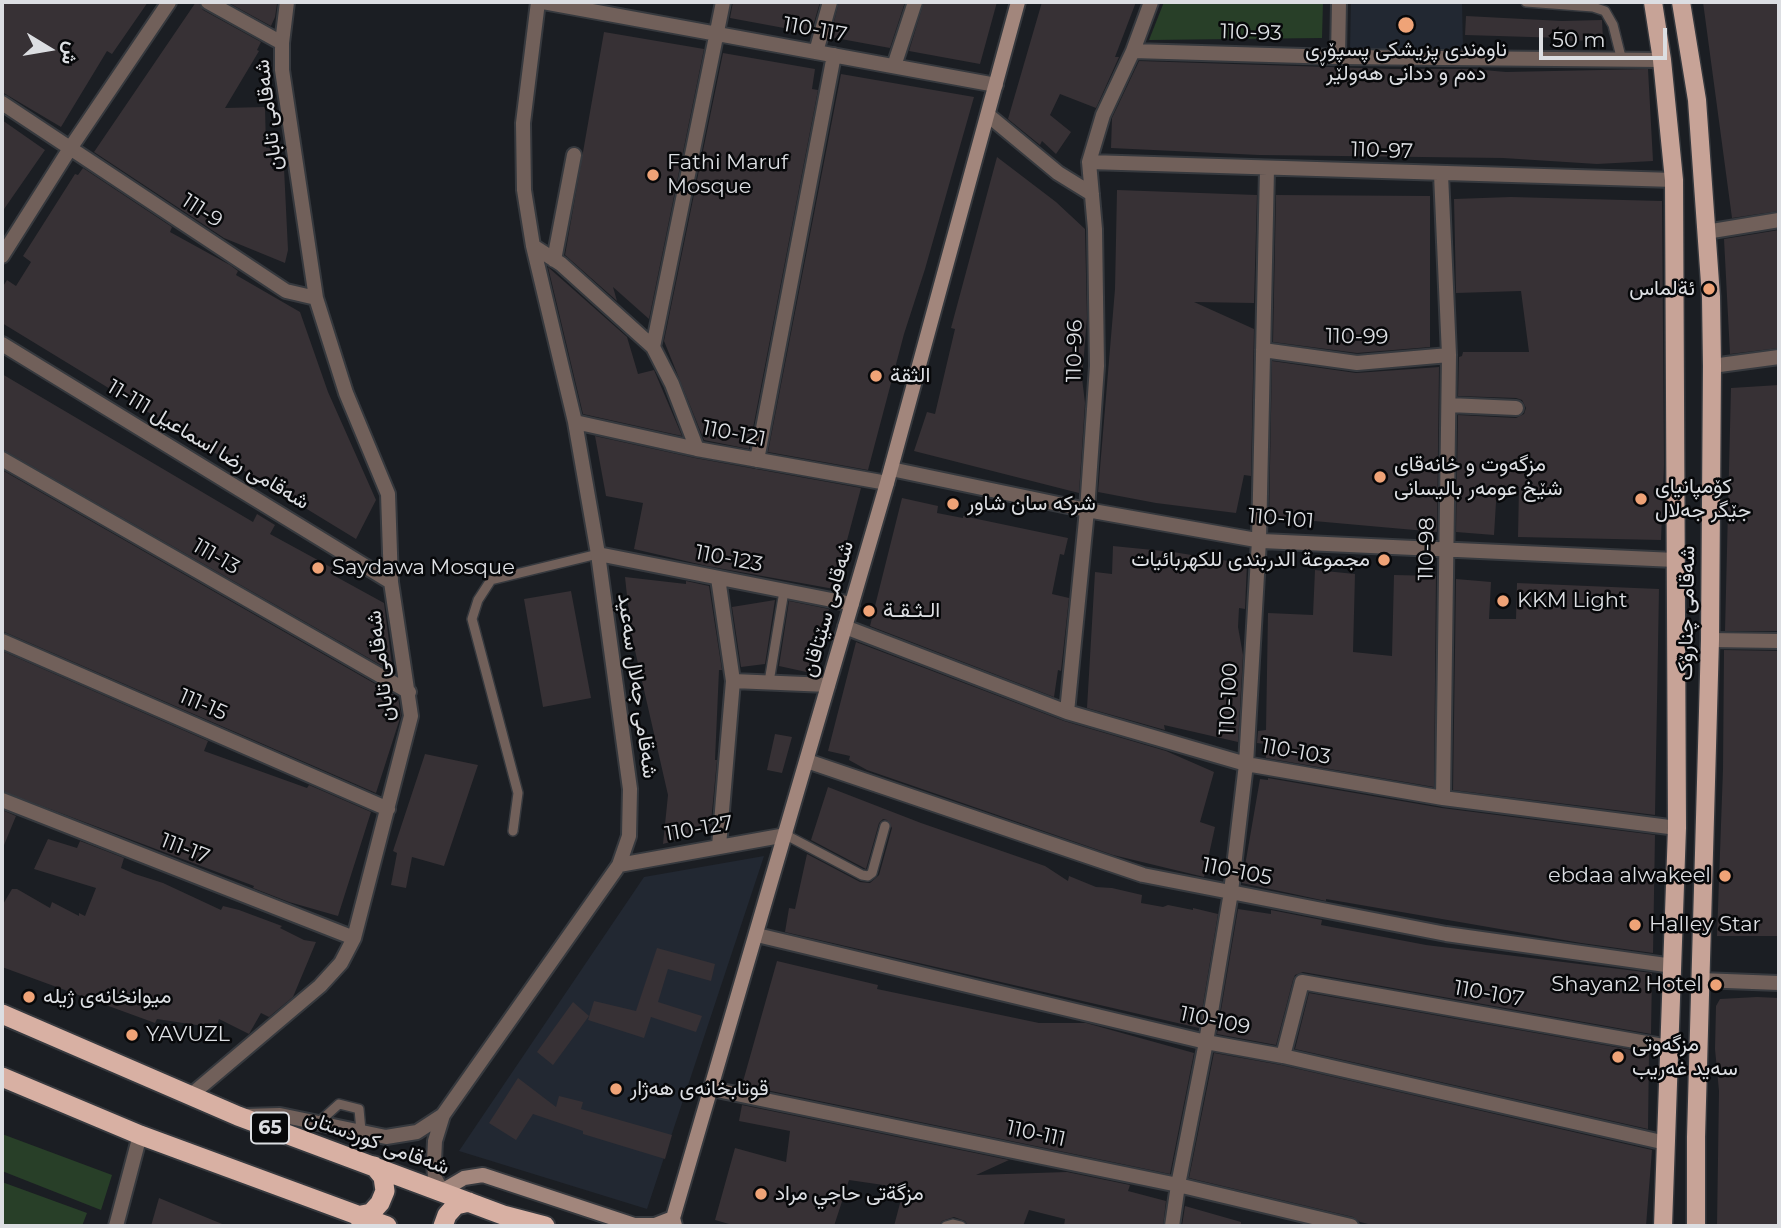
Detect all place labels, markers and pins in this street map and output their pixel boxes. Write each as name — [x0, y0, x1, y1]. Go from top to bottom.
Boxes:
marker: ناوەندی پزیشکی پسپۆڕی دەم و ددانی هەولێر — [1396, 15, 1416, 35]
place label: ناوەندی پزیشکی پسپۆڕی دەم و ددانی هەولێر — [1305, 37, 1507, 87]
place label: Fathi Maruf Mosque — [667, 150, 788, 200]
marker: Fathi Maruf Mosque — [645, 167, 661, 183]
place label: ئةلماس — [1629, 276, 1695, 302]
marker: ئةلماس — [1701, 281, 1717, 297]
place label: الثقة — [890, 363, 930, 389]
marker: الثقة — [868, 368, 884, 384]
place label: مزگەوت و خانەقای شێخ عومەر بالیسانی — [1394, 452, 1563, 502]
marker: مزگەوت و خانەقای شێخ عومەر بالیسانی — [1372, 469, 1388, 485]
place label: کۆمپانیای جێگر جەلال — [1655, 474, 1751, 524]
place label: شرکە سان شاور — [967, 491, 1096, 517]
marker: کۆمپانیای جێگر جەلال — [1633, 491, 1649, 507]
marker: شرکە سان شاور — [945, 496, 961, 512]
place label: مجموعة الدربندی للكهربائیات — [1131, 547, 1370, 573]
marker: مجموعة الدربندی للكهربائیات — [1376, 552, 1392, 568]
place label: Saydawa Mosque — [332, 555, 515, 581]
marker: Saydawa Mosque — [310, 560, 326, 576]
place label: KKM Light — [1517, 588, 1628, 614]
marker: KKM Light — [1495, 593, 1511, 609]
place label: الـثـقـة — [883, 598, 940, 624]
marker: الـثـقـة — [861, 603, 877, 619]
place label: ebdaa alwakeel — [1548, 863, 1711, 889]
marker: ebdaa alwakeel — [1717, 868, 1733, 884]
place label: Halley Star — [1649, 912, 1761, 938]
marker: Halley Star — [1627, 917, 1643, 933]
place label: Shayan2 Hotel — [1551, 972, 1702, 998]
marker: Shayan2 Hotel — [1708, 977, 1724, 993]
place label: میوانخانەی ژیلە — [43, 984, 171, 1010]
marker: میوانخانەی ژیلە — [21, 989, 37, 1005]
place label: YAVUZL — [146, 1022, 230, 1048]
marker: YAVUZL — [124, 1027, 140, 1043]
place label: مزگەوتی سەید غەریب — [1632, 1032, 1738, 1082]
marker: مزگەوتی سەید غەریب — [1610, 1049, 1626, 1065]
place label: قوتابخانەی هەژار — [630, 1076, 768, 1102]
marker: قوتابخانەی هەژار — [608, 1081, 624, 1097]
place label: مزگةتی حاجي مراد — [775, 1181, 924, 1207]
marker: مزگةتی حاجي مراد — [753, 1186, 769, 1202]

